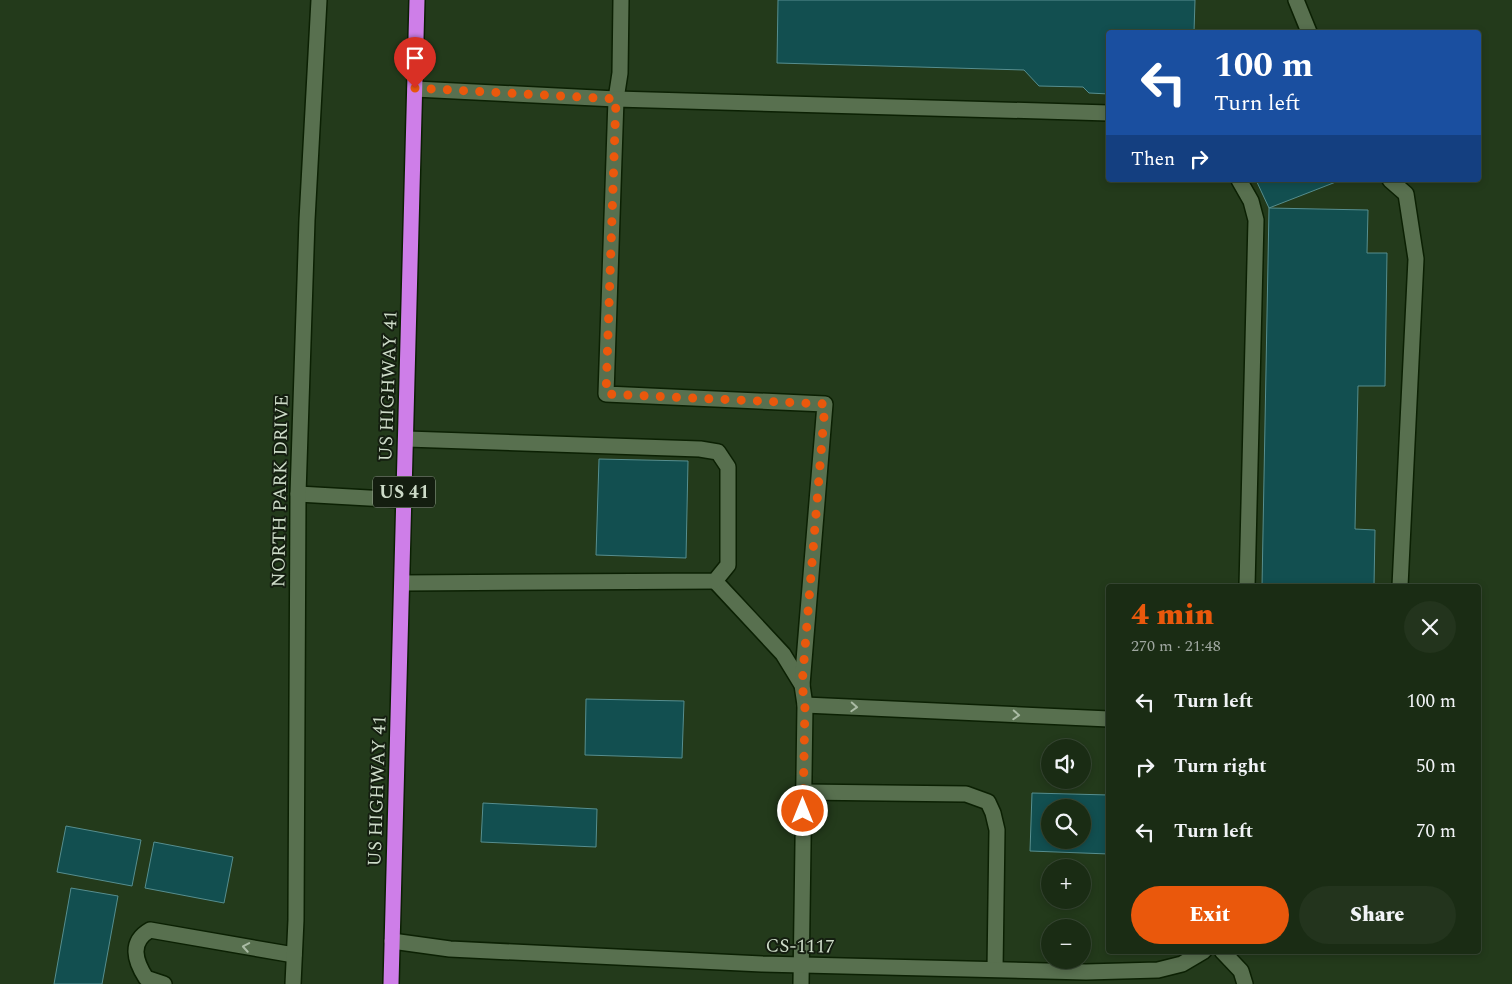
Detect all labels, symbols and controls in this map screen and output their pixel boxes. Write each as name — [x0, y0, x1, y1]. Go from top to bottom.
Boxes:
pin — [394, 37, 436, 88]
text: 100 m — [1214, 39, 1313, 92]
icon: arrive — [401, 44, 429, 72]
icon: left — [1131, 50, 1196, 115]
text: Turn left — [1214, 87, 1300, 120]
text: Then — [1131, 145, 1175, 174]
icon: right — [1185, 145, 1213, 173]
street label: US HIGHWAY 41 — [371, 310, 406, 462]
street label: NORTH PARK DRIVE — [264, 394, 297, 588]
road number: US 41 — [373, 477, 435, 508]
text: 4 min — [1131, 592, 1214, 638]
button: close — [1404, 601, 1456, 653]
text: 270 m · 21:48 — [1131, 634, 1221, 658]
text: Turn left — [1174, 687, 1253, 716]
text: 100 m — [1406, 687, 1456, 716]
icon: left — [1131, 688, 1159, 716]
one-way arrow — [850, 701, 858, 712]
one-way arrow — [1013, 709, 1021, 720]
street label: US HIGHWAY 41 — [360, 715, 395, 867]
map controls — [1041, 739, 1091, 969]
button: sound — [1041, 739, 1091, 789]
text: Turn right — [1174, 752, 1267, 781]
text: 50 m — [1416, 752, 1456, 781]
icon: right — [1131, 753, 1159, 781]
position arrow — [776, 784, 828, 836]
button: search — [1041, 799, 1091, 849]
text: Turn left — [1174, 817, 1253, 846]
text: 70 m — [1416, 817, 1456, 846]
icon: left — [1131, 818, 1159, 846]
button: + — [1041, 859, 1091, 909]
button: Exit — [1131, 886, 1289, 944]
button: Share — [1299, 886, 1456, 944]
button: − — [1041, 919, 1091, 969]
street label: CS-1117 — [765, 931, 835, 962]
one-way arrow — [242, 942, 251, 952]

